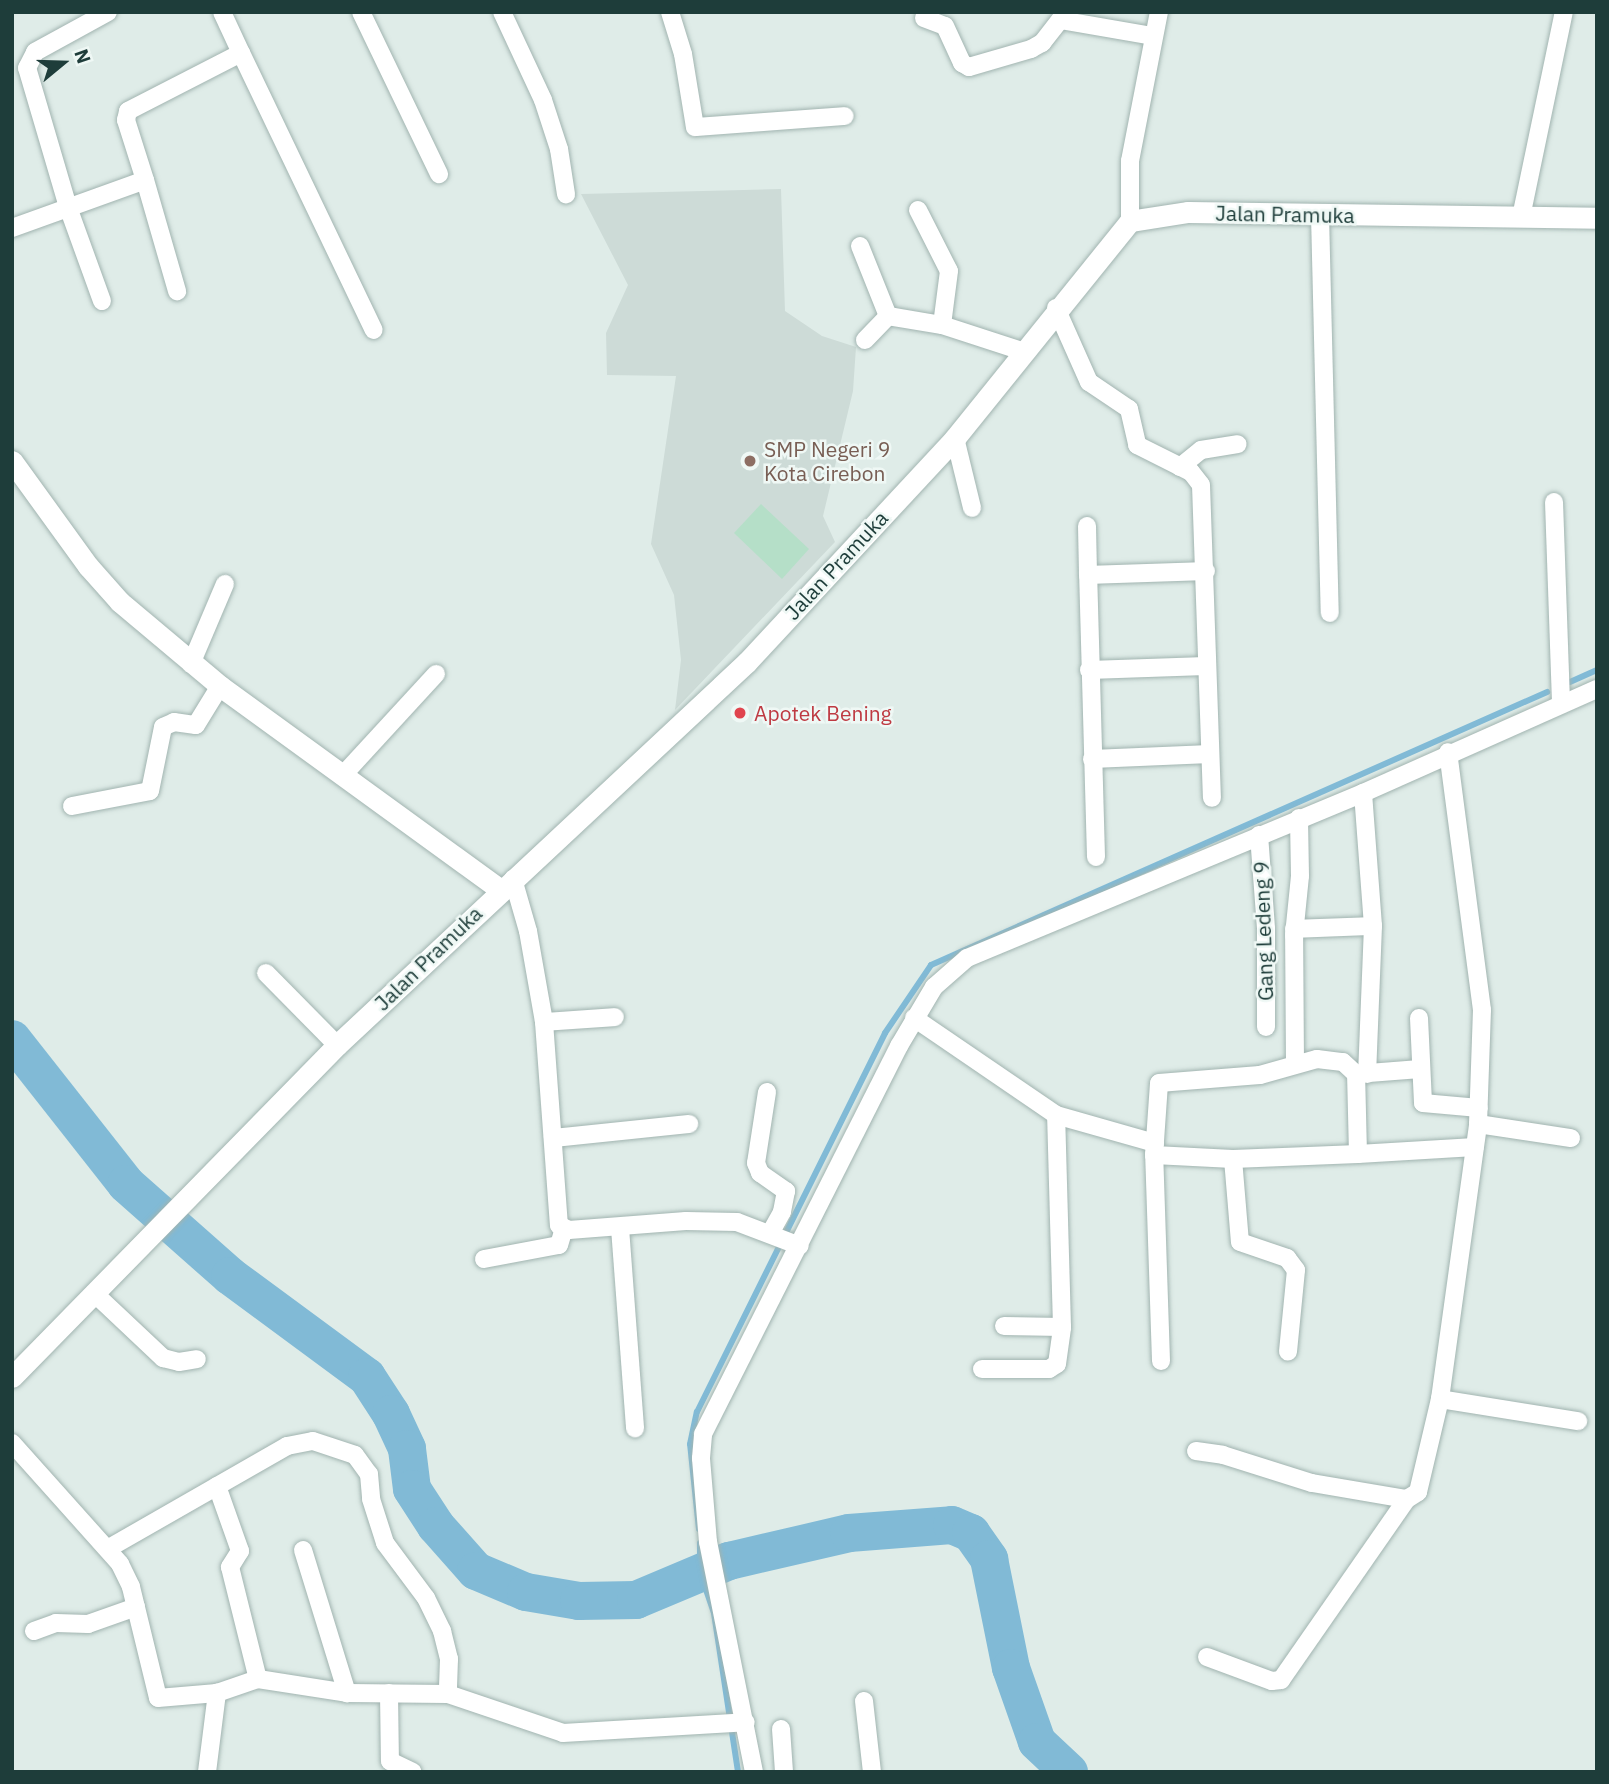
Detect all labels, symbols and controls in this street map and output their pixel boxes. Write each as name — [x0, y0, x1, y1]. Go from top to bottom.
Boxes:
north arrow — [28, 28, 98, 98]
text: N — [69, 46, 96, 67]
street label: Jalan Pramuka — [1215, 200, 1355, 228]
place label: SMP Negeri 9 Kota Cirebon — [764, 436, 890, 486]
marker: SMP Negeri 9 Kota Cirebon — [742, 453, 758, 469]
street label: Jalan Pramuka — [779, 505, 893, 625]
place label: Apotek Bening — [754, 700, 892, 726]
marker: Apotek Bening — [732, 705, 748, 721]
street label: Gang Ledeng 9 — [1248, 861, 1278, 1001]
street label: Jalan Pramuka — [369, 900, 487, 1016]

